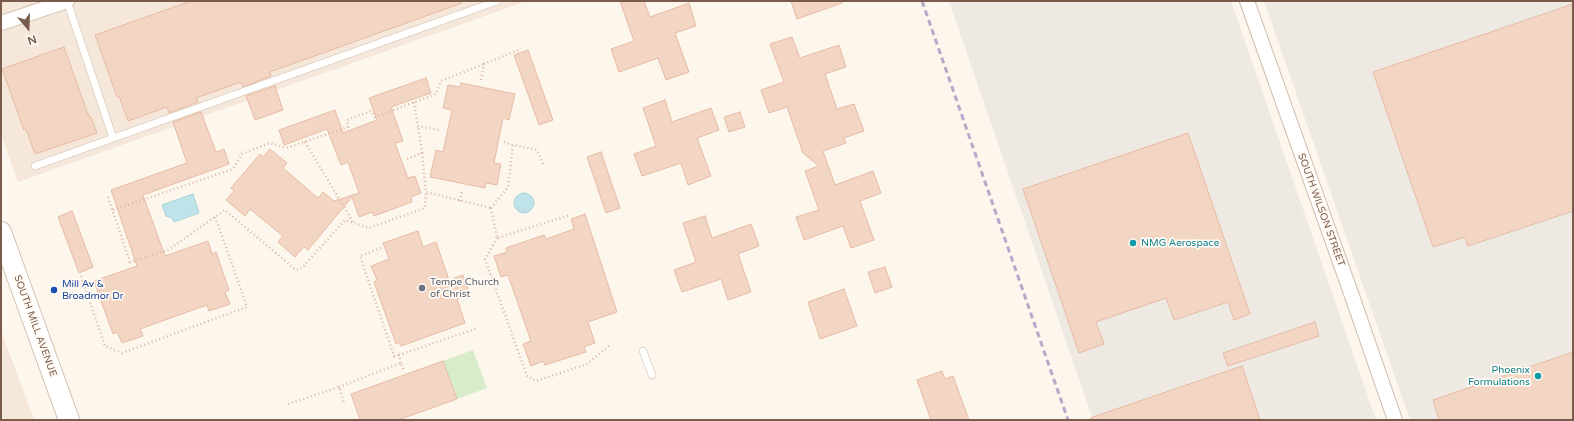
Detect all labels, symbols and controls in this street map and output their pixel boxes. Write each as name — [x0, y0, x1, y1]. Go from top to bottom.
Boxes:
north arrow — [8, 8, 48, 48]
text: N — [26, 32, 38, 47]
street label: SOUTH WILSON STREET — [1295, 152, 1347, 268]
place label: NMG Aerospace — [1141, 237, 1219, 249]
marker: NMG Aerospace — [1128, 238, 1138, 248]
street label: SOUTH MILL AVENUE — [11, 274, 59, 378]
place label: Tempe Church of Christ — [430, 276, 499, 300]
place label: Mill Av & Broadmor Dr — [62, 278, 123, 302]
marker: Tempe Church of Christ — [417, 283, 427, 293]
marker: Mill Av & Broadmor Dr — [49, 285, 59, 295]
place label: Phoenix Formulations — [1468, 364, 1530, 388]
marker: Phoenix Formulations — [1533, 371, 1543, 381]

